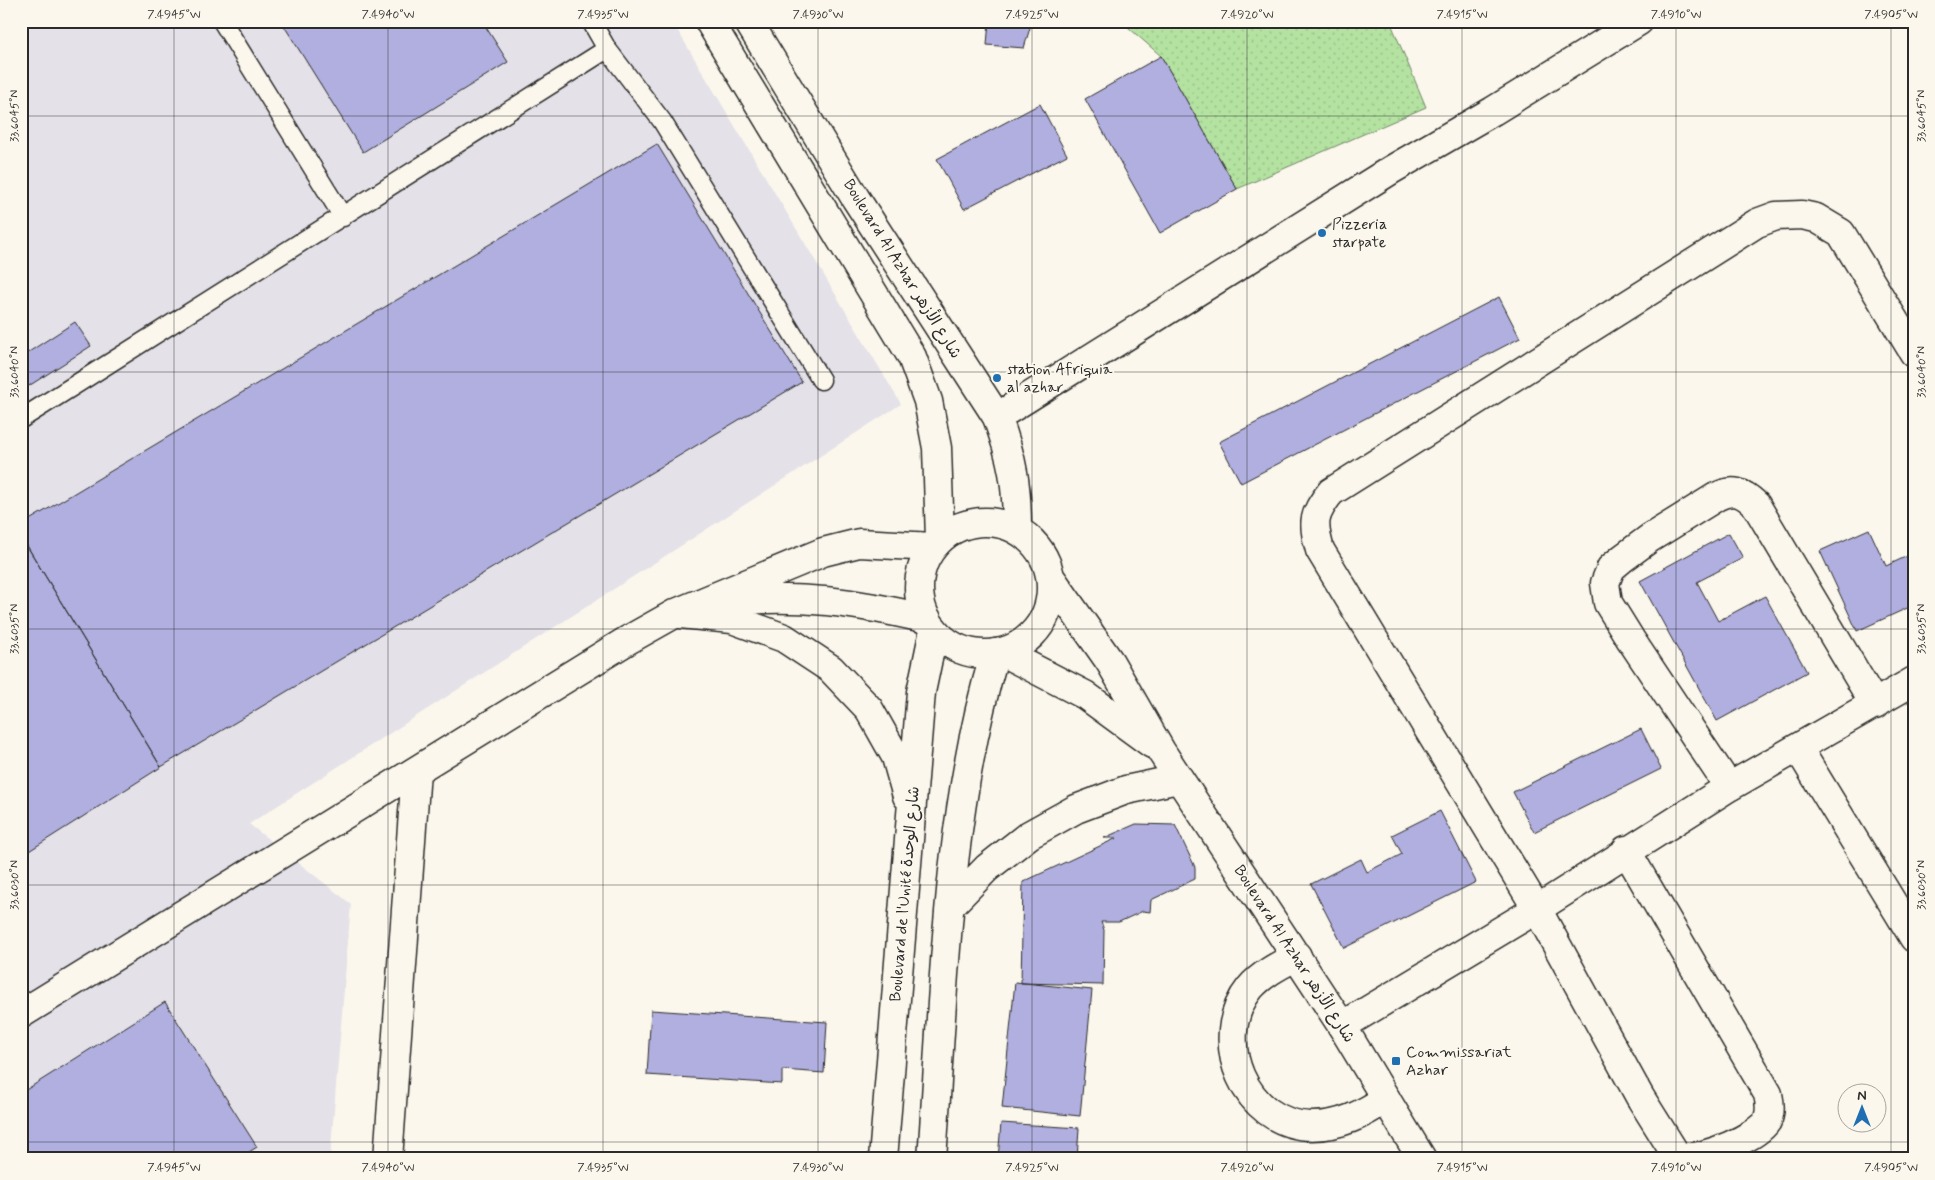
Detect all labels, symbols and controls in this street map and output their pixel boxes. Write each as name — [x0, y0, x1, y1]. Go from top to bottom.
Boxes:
text: 7.4945°W — [147, 7, 201, 23]
text: 7.4940°W — [362, 7, 415, 23]
text: 7.4935°W — [577, 7, 629, 23]
text: 7.4930°W — [793, 7, 844, 23]
text: 7.4925°W — [1005, 7, 1059, 23]
text: 7.4920°W — [1220, 7, 1274, 23]
text: 7.4915°W — [1436, 7, 1488, 23]
text: 7.4910°W — [1651, 7, 1701, 23]
text: 7.4905°W — [1864, 7, 1918, 23]
text: 33.6045°N — [7, 90, 23, 142]
text: 33.6045°N — [1914, 90, 1930, 142]
street label: Boulevard Al Azhar شارع الأزهر — [838, 175, 967, 363]
place label: Pizzeria starpate — [1332, 214, 1387, 253]
marker: Pizzeria starpate — [1316, 227, 1328, 239]
text: 33.6040°N — [7, 346, 23, 398]
text: 33.6040°N — [1914, 346, 1930, 398]
place label: station Afriquia al azhar — [1007, 359, 1113, 398]
marker: station Afriquia al azhar — [991, 372, 1003, 384]
text: 33.6035°N — [7, 604, 23, 654]
text: 33.6035°N — [1914, 604, 1930, 654]
street label: Boulevard de l'Unité شارع الوحدة — [885, 785, 925, 1003]
text: 33.6030°N — [7, 860, 23, 910]
text: 33.6030°N — [1914, 860, 1930, 910]
street label: Boulevard Al Azhar شارع الأزهر — [1229, 861, 1360, 1047]
place label: Commissariat Azhar — [1406, 1042, 1512, 1081]
marker: Commissariat Azhar — [1390, 1055, 1402, 1067]
north arrow — [1838, 1082, 1888, 1132]
text: N — [1857, 1087, 1867, 1105]
text: 7.4945°W — [147, 1160, 201, 1176]
text: 7.4940°W — [362, 1160, 415, 1176]
text: 7.4935°W — [577, 1160, 629, 1176]
text: 7.4930°W — [793, 1160, 844, 1176]
text: 7.4925°W — [1005, 1160, 1059, 1176]
text: 7.4920°W — [1220, 1160, 1274, 1176]
text: 7.4915°W — [1436, 1160, 1488, 1176]
text: 7.4910°W — [1651, 1160, 1701, 1176]
text: 7.4905°W — [1864, 1160, 1918, 1176]

